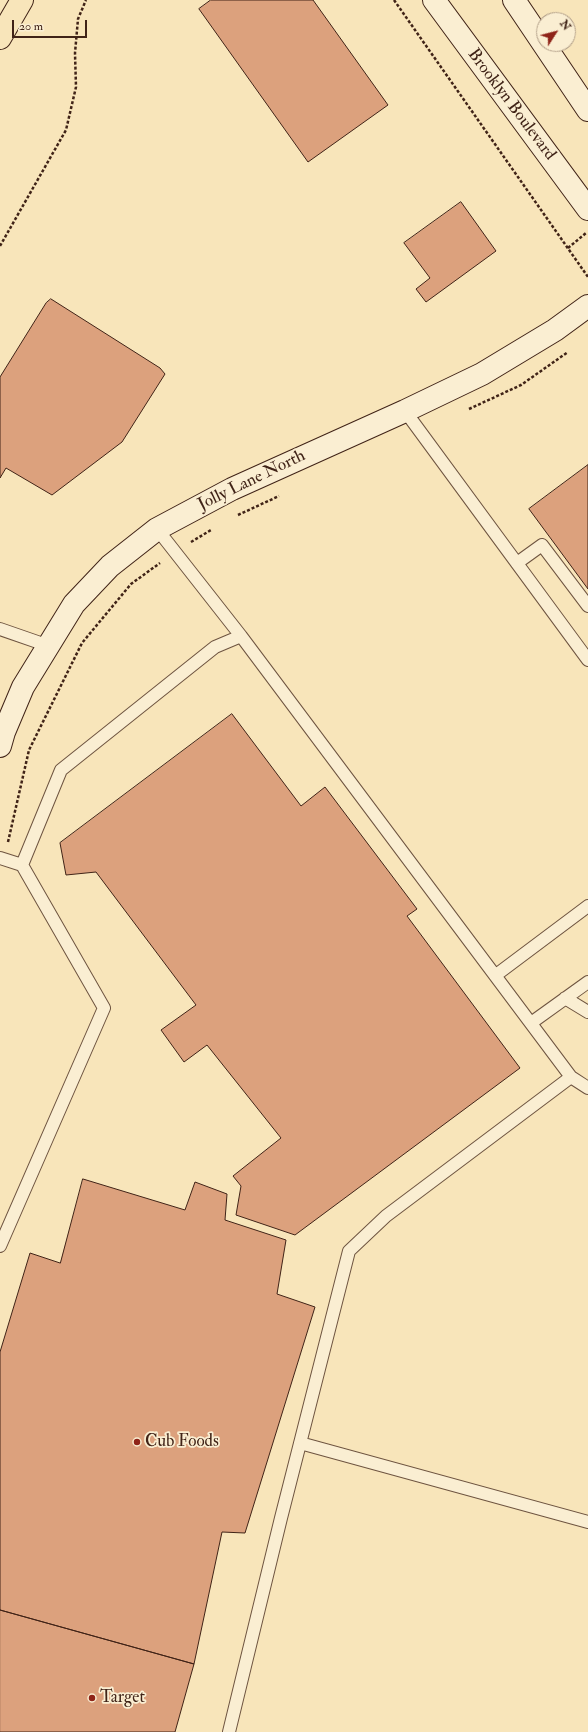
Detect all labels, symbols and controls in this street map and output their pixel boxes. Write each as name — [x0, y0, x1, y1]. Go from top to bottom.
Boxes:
scale bar — [14, 12, 89, 38]
north arrow — [536, 12, 576, 52]
text: N — [557, 17, 573, 33]
text: 20 m — [19, 19, 43, 34]
street label: Brooklyn Boulevard — [462, 45, 560, 165]
street label: Jolly Lane North — [195, 446, 309, 516]
place label: Cub Foods — [145, 1432, 219, 1452]
marker: Cub Foods — [132, 1437, 142, 1447]
place label: Target — [100, 1688, 145, 1708]
marker: Target — [87, 1693, 97, 1703]

